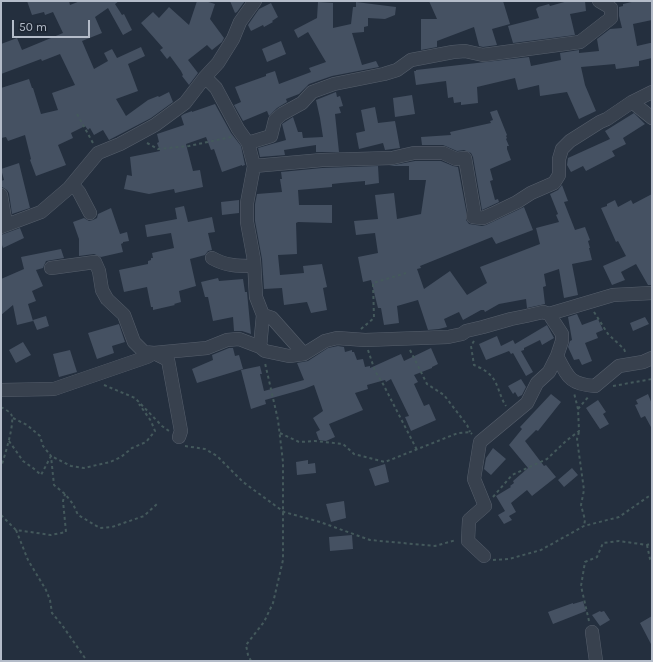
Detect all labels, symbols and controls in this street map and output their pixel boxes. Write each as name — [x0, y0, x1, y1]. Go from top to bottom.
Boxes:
scale bar — [14, 12, 92, 38]
text: 50 m — [19, 20, 47, 34]

